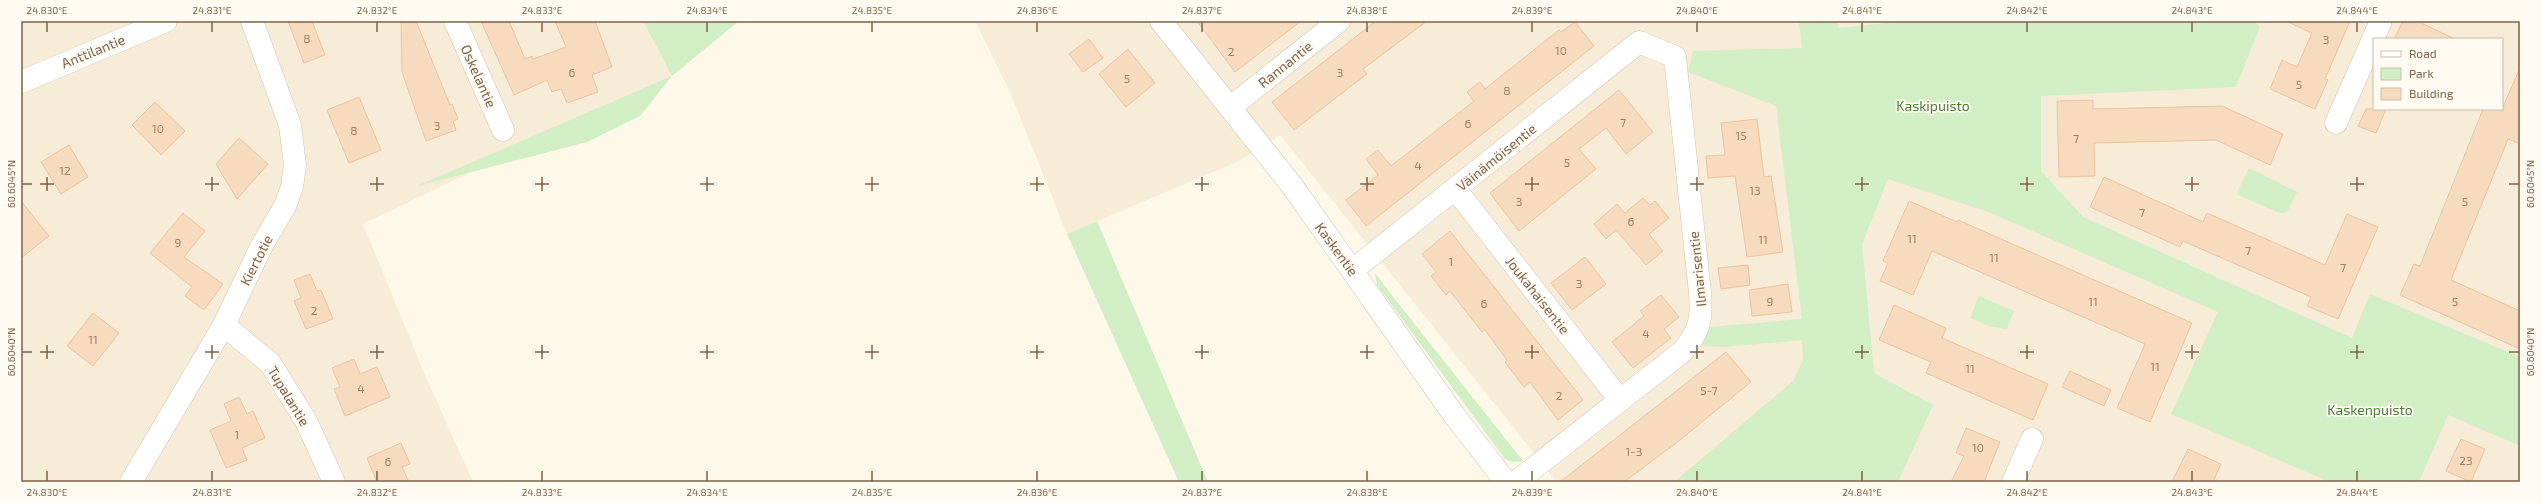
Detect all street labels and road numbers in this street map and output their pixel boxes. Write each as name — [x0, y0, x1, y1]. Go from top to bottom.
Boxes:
street label: Anttilantie — [59, 31, 127, 71]
street label: Rannantie — [1254, 37, 1316, 91]
street label: Oskelantie — [458, 42, 500, 110]
street label: Väinämöisentie — [1453, 120, 1539, 194]
street label: Kaskentie — [1312, 219, 1362, 279]
street label: Ilmarisentie — [1685, 230, 1709, 308]
street label: Kiertotie — [236, 232, 276, 288]
street label: Joukahaisentie — [1502, 253, 1574, 337]
street label: Tupalantie — [264, 363, 314, 429]

